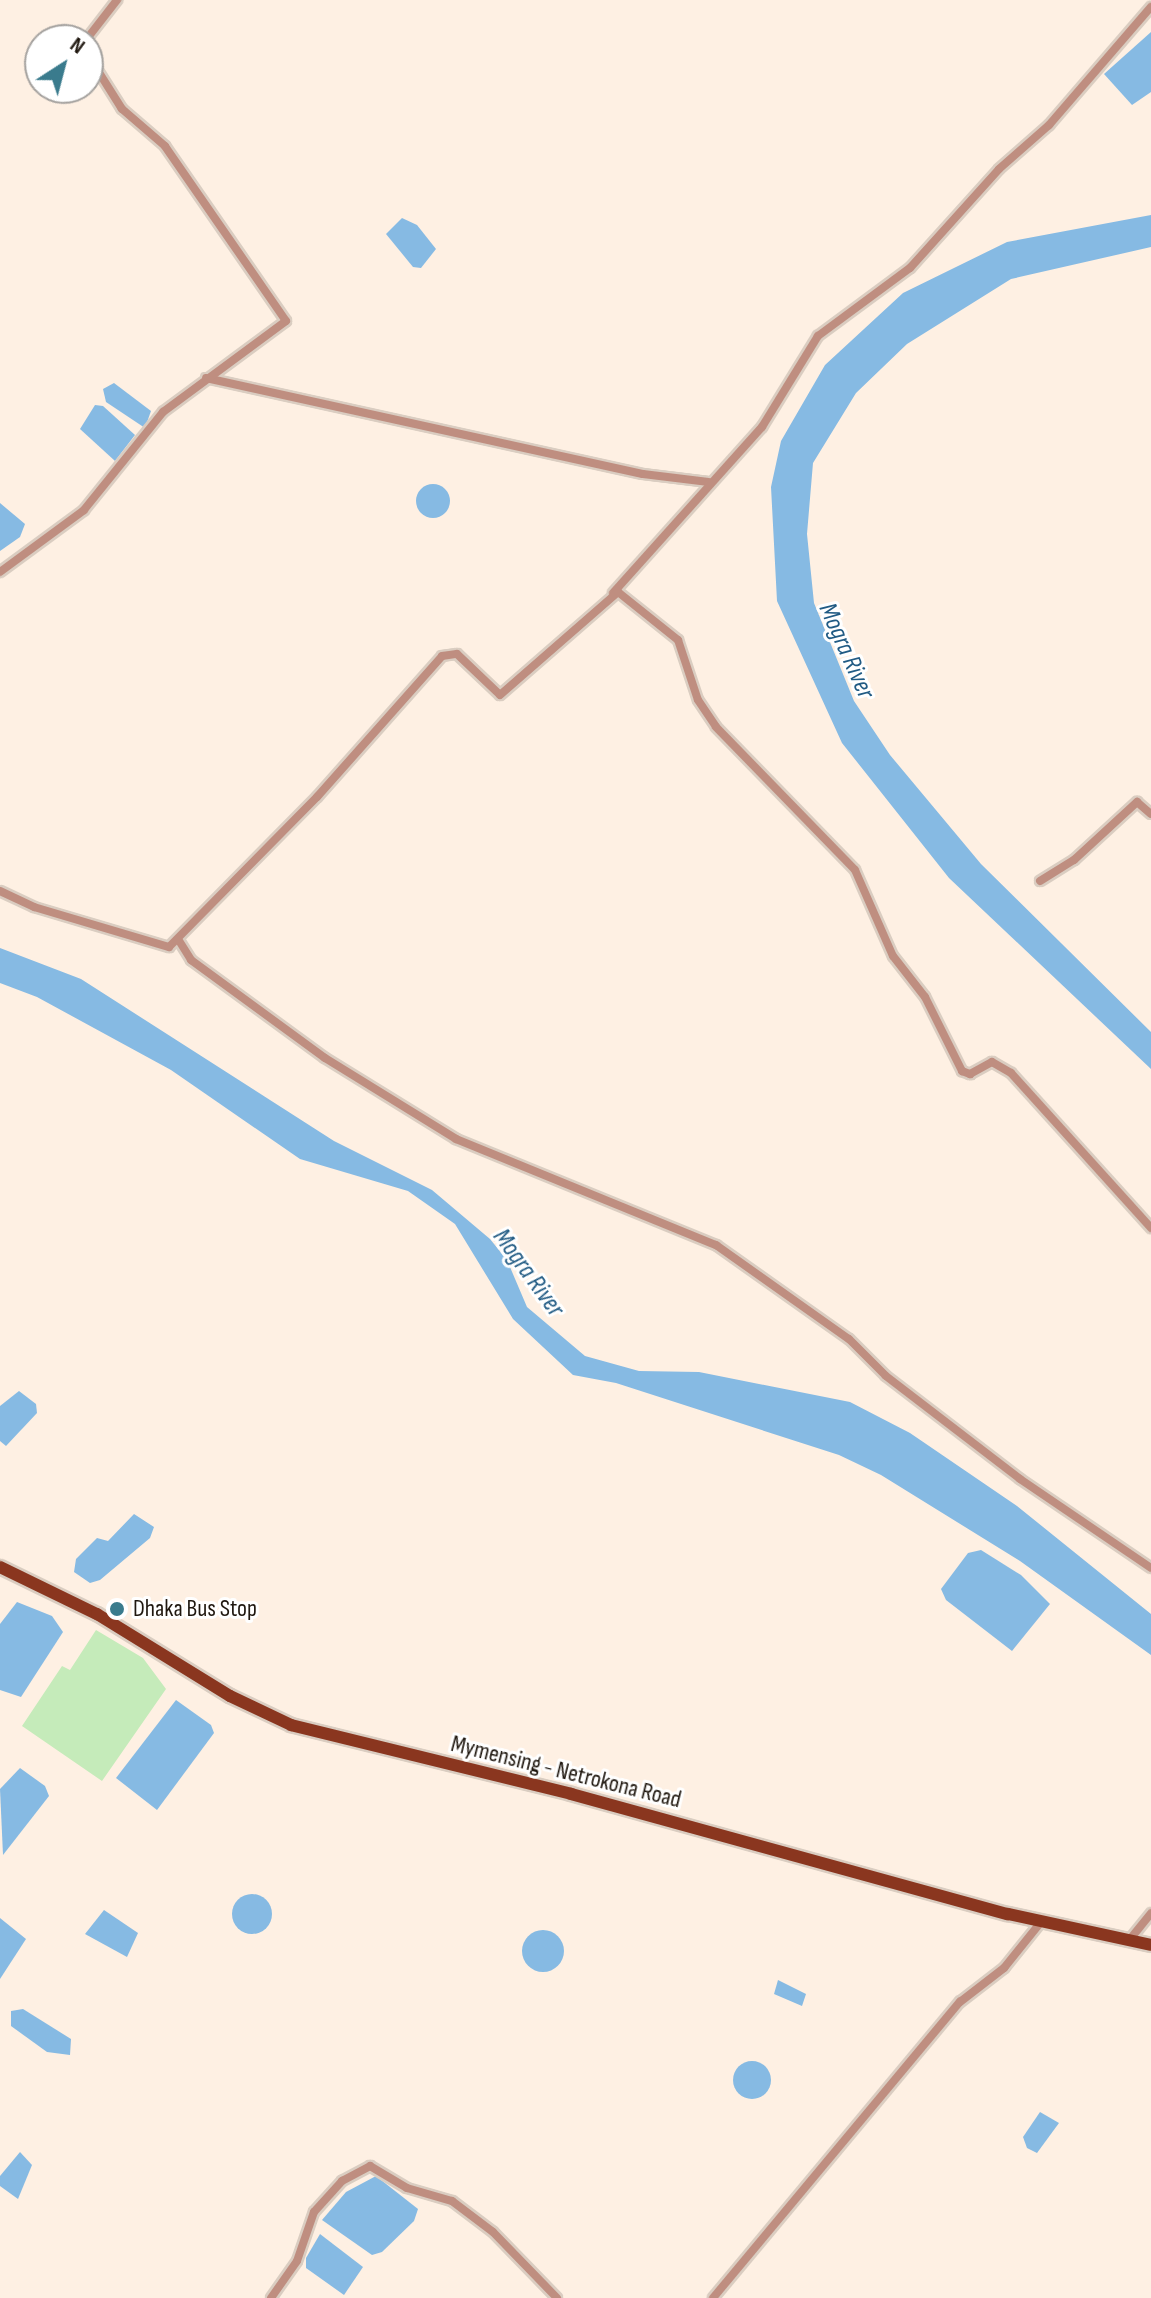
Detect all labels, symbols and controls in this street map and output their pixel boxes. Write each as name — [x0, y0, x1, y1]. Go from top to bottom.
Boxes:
north arrow — [24, 24, 104, 104]
text: N — [65, 31, 90, 60]
water label: Mogra River — [811, 598, 881, 704]
water label: Mogra River — [486, 1223, 570, 1323]
place label: Dhaka Bus Stop — [133, 1595, 257, 1623]
marker: Dhaka Bus Stop — [108, 1600, 126, 1618]
street label: Mymensing - Netrokona Road — [448, 1729, 684, 1815]

